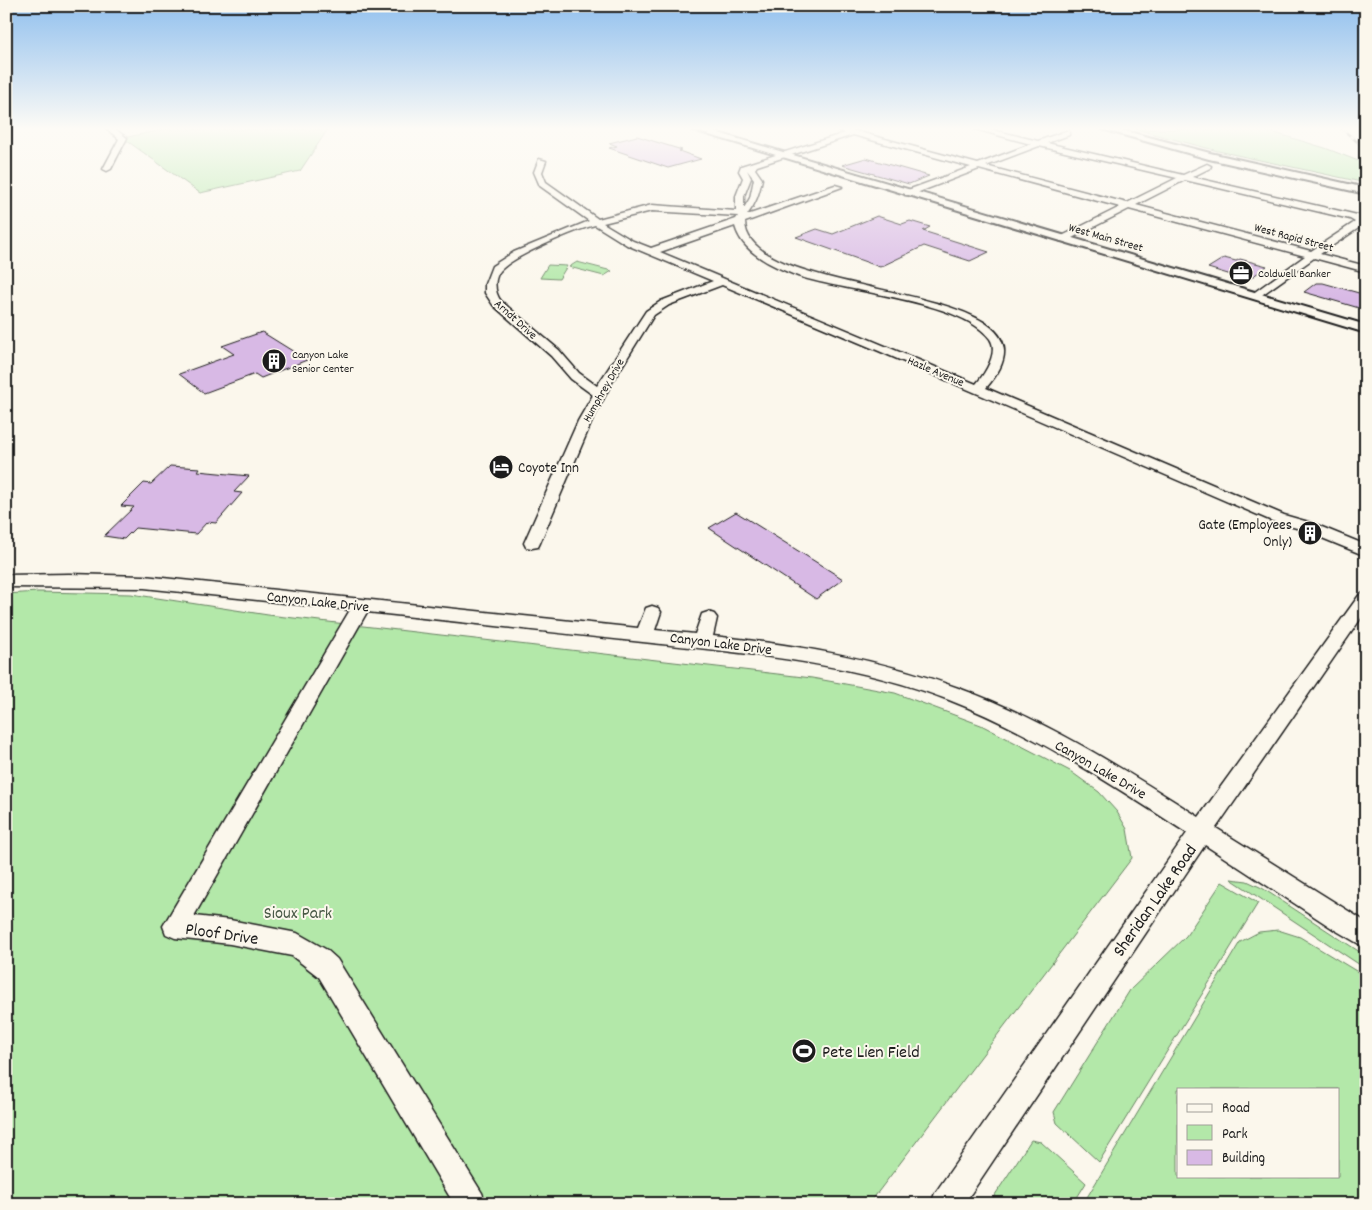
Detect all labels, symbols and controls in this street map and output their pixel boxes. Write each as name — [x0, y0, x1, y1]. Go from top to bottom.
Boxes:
street label: West Main Street — [1066, 220, 1145, 257]
street label: West Rapid Street — [1252, 220, 1336, 257]
office icon: Coldwell Banker — [1228, 260, 1254, 286]
place label: Coldwell Banker — [1258, 266, 1331, 283]
street label: Arndt Drive — [490, 296, 540, 344]
place label: Canyon Lake Senior Center — [292, 347, 354, 378]
building icon: Canyon Lake Senior Center — [261, 348, 287, 374]
street label: Hazle Avenue — [904, 353, 966, 392]
street label: Humphrey Drive — [579, 356, 629, 426]
hotel icon: Coyote Inn — [488, 454, 514, 480]
place label: Coyote Inn — [518, 458, 579, 480]
place label: Gate (Employees Only) — [1198, 515, 1292, 554]
building icon: Gate (Employees Only) — [1297, 520, 1323, 546]
street label: Canyon Lake Drive — [266, 587, 370, 619]
street label: Canyon Lake Drive — [668, 628, 773, 662]
street label: Canyon Lake Drive — [1050, 736, 1150, 806]
street label: Sheridan Lake Road — [1108, 840, 1204, 963]
park label: Sioux Park — [264, 902, 332, 927]
street label: Ploof Drive — [183, 918, 260, 953]
sports icon: Pete Lien Field — [791, 1038, 817, 1064]
place label: Pete Lien Field — [822, 1041, 920, 1066]
legend — [1177, 1088, 1340, 1178]
text: Road — [1222, 1098, 1250, 1120]
text: Park — [1222, 1124, 1248, 1146]
text: Building — [1222, 1148, 1265, 1170]

